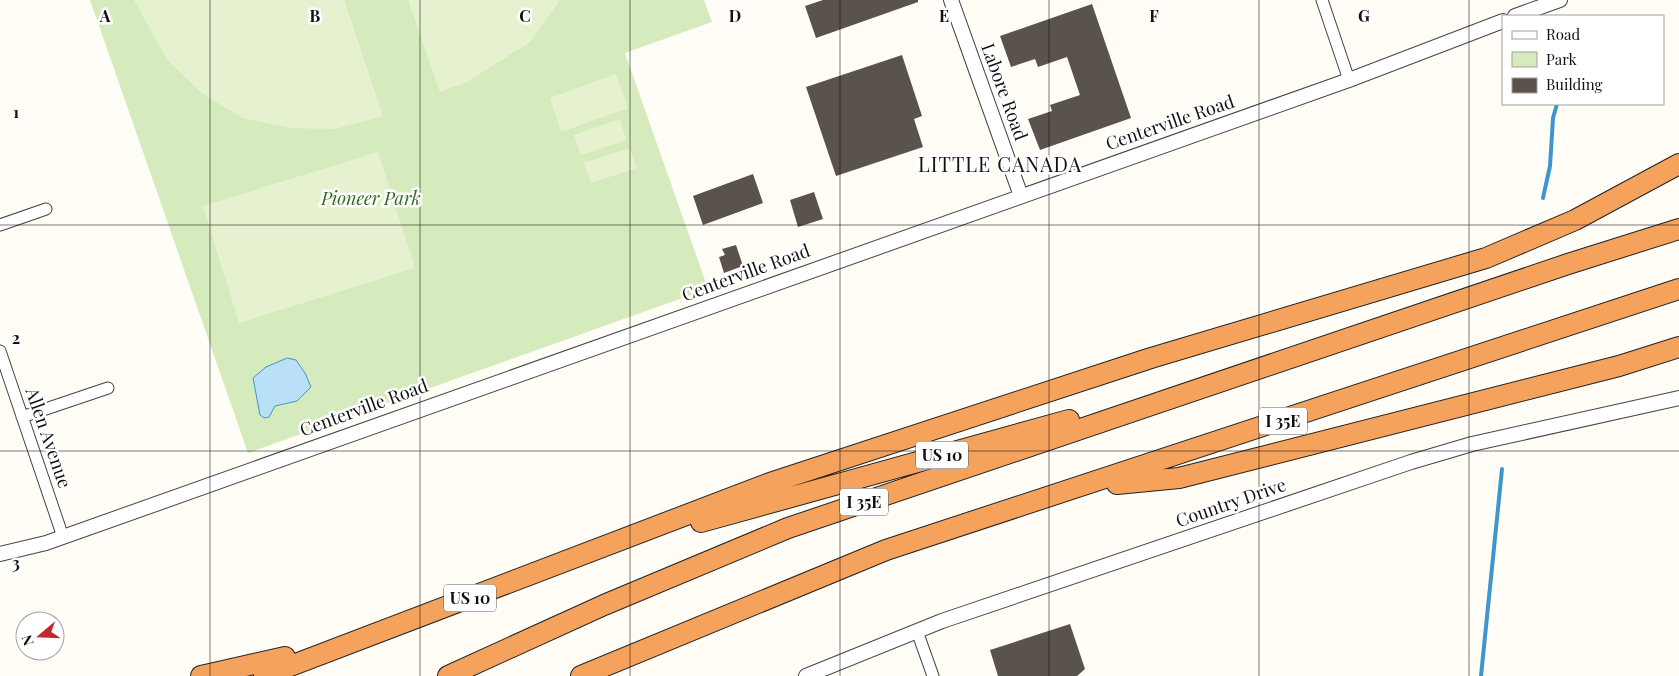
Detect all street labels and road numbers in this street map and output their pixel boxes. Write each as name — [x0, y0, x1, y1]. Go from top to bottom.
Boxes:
street label: Labore Road — [976, 40, 1034, 144]
street label: Centerville Road — [1102, 89, 1238, 155]
street label: Centerville Road — [678, 238, 813, 306]
street label: Centerville Road — [296, 373, 431, 441]
street label: Allen Avenue — [20, 383, 77, 491]
road number: I 35E — [1259, 408, 1307, 434]
road number: US 10 — [916, 442, 968, 468]
street label: Country Drive — [1172, 472, 1289, 532]
road number: I 35E — [840, 488, 888, 516]
road number: US 10 — [444, 584, 496, 612]

